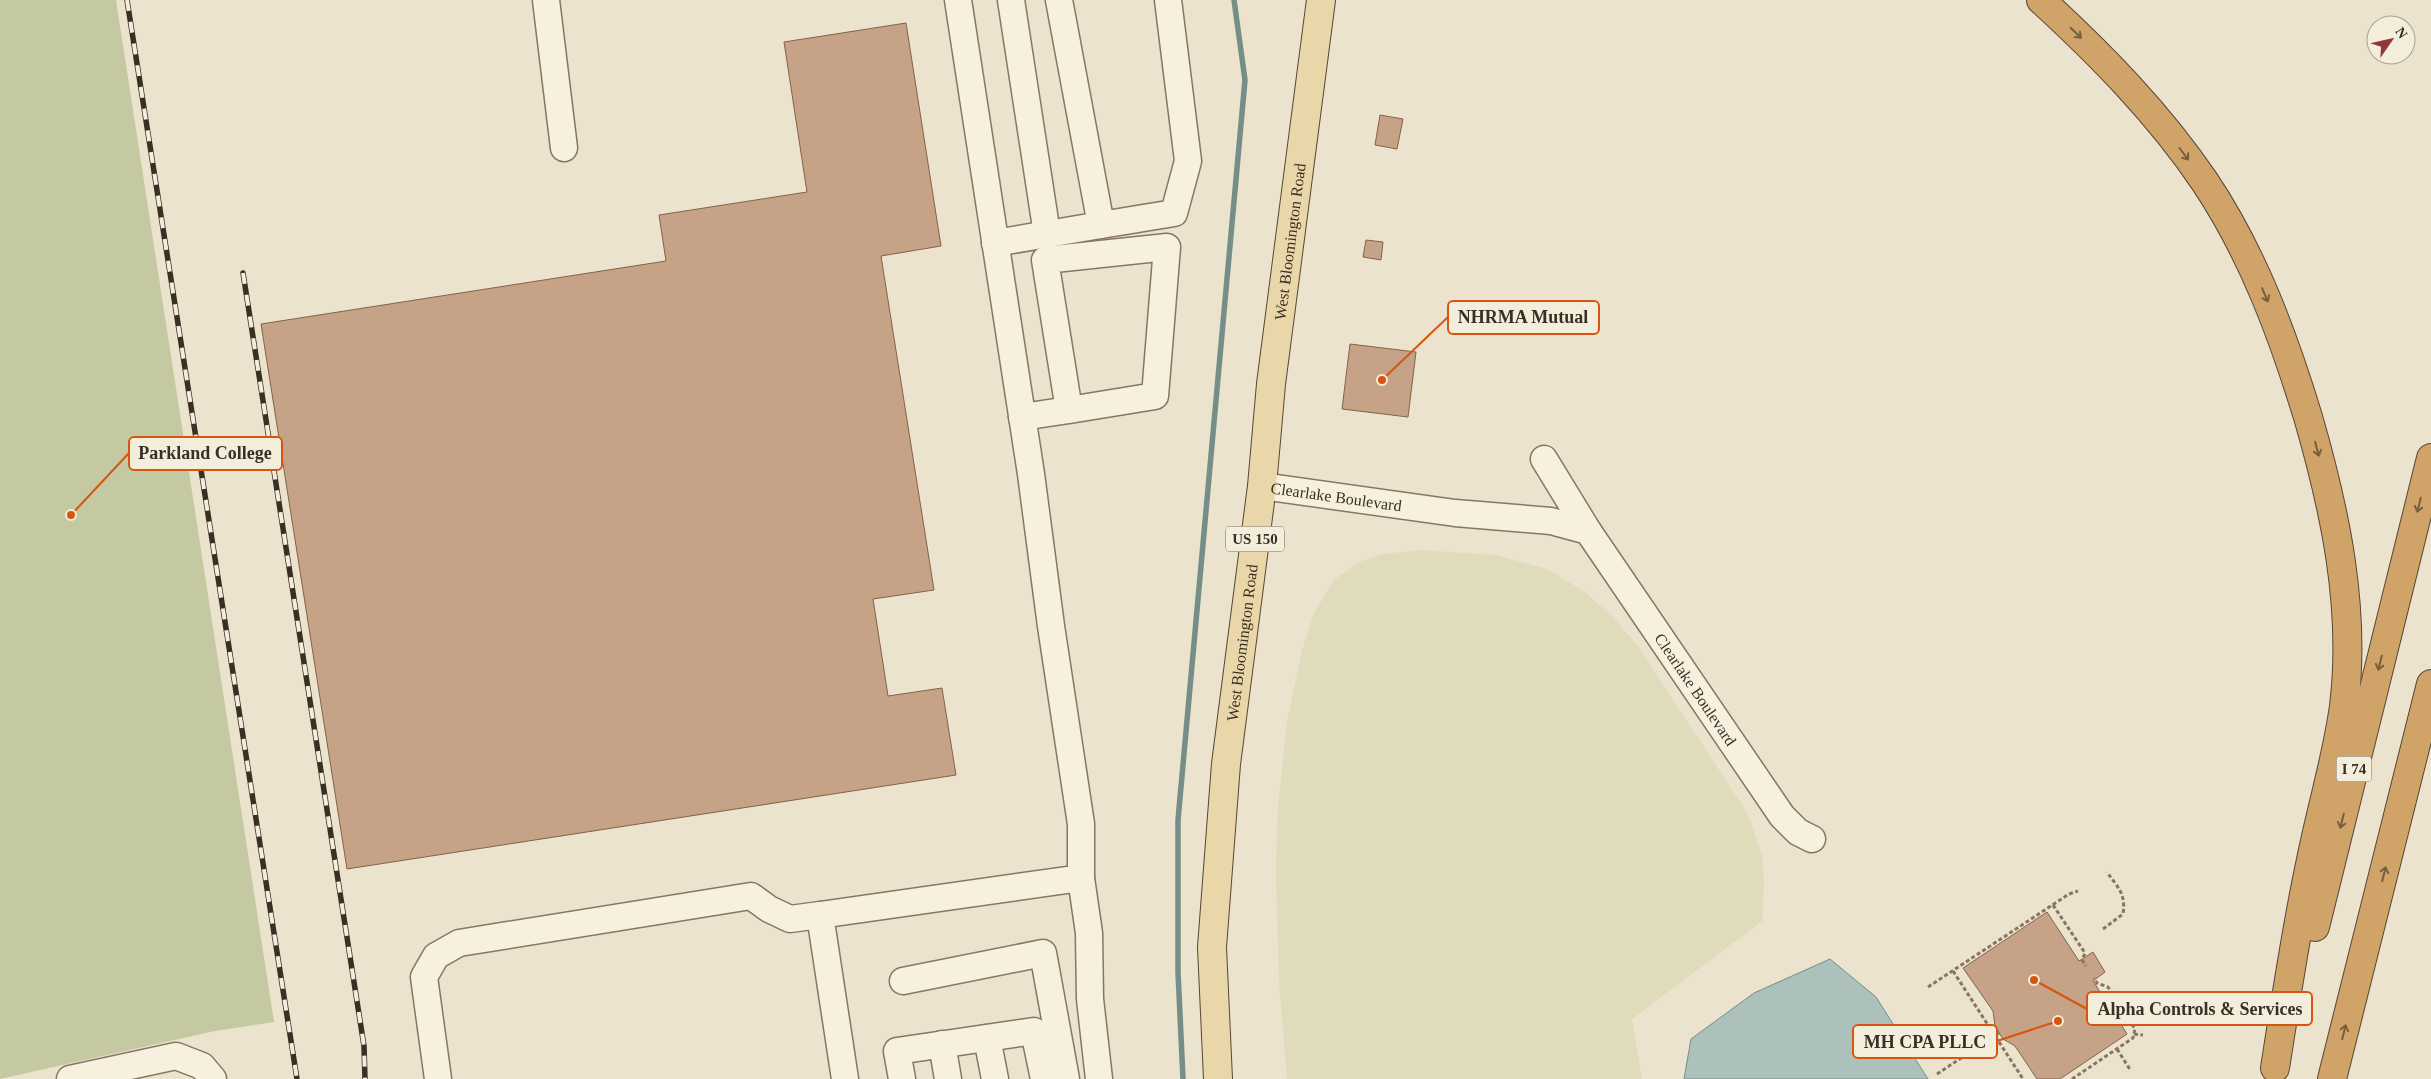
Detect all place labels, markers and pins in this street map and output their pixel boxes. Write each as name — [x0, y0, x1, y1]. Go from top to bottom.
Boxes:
callout: NHRMA Mutual — [1448, 301, 1599, 334]
callout: Parkland College — [129, 437, 282, 470]
callout: Alpha Controls & Services — [2087, 992, 2312, 1025]
callout: MH CPA PLLC — [1853, 1025, 1997, 1058]

